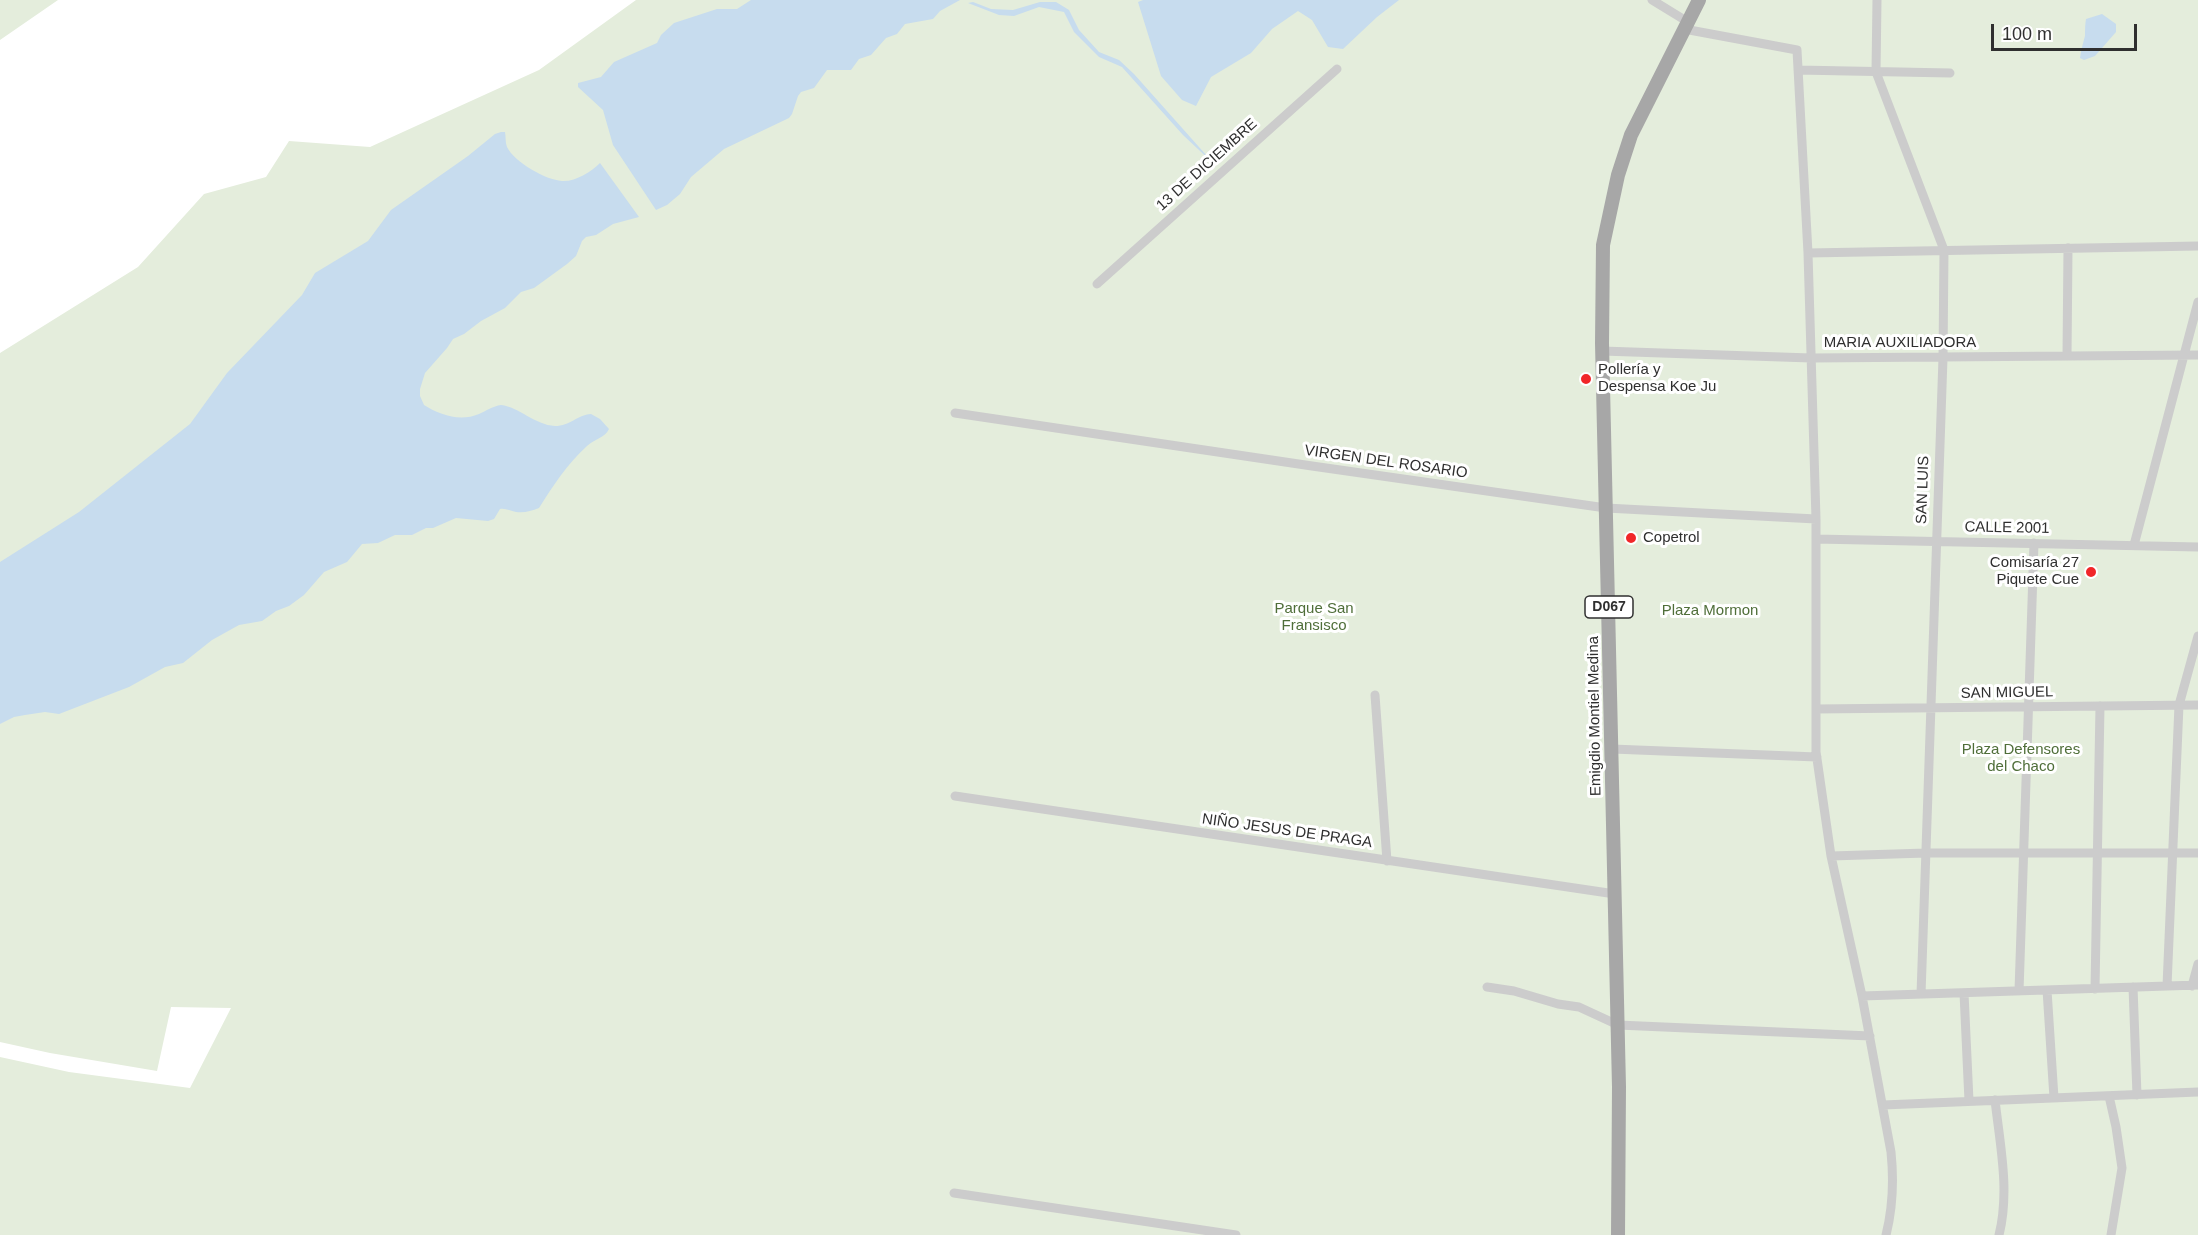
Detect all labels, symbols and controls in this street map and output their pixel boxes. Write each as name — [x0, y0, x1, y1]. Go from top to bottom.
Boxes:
scale bar — [1994, 12, 2140, 50]
text: 100 m — [2002, 24, 2052, 44]
street label: 13 DE DICIEMBRE — [1153, 115, 1261, 215]
street label: MARIA AUXILIADORA — [1824, 334, 1976, 352]
place label: Pollería y Despensa Koe Ju — [1598, 361, 1716, 396]
marker: Pollería y Despensa Koe Ju — [1579, 372, 1593, 386]
street label: VIRGEN DEL ROSARIO — [1303, 442, 1469, 482]
street label: SAN LUIS — [1913, 456, 1933, 524]
street label: CALLE 2001 — [1964, 518, 2050, 538]
place label: Copetrol — [1643, 529, 1700, 547]
marker: Copetrol — [1624, 531, 1638, 545]
place label: Comisaría 27 Piquete Cue — [1990, 554, 2079, 589]
marker: Comisaría 27 Piquete Cue — [2084, 565, 2098, 579]
road number: D067 — [1585, 596, 1633, 618]
park label: Parque San Fransisco — [1274, 600, 1354, 635]
park label: Plaza Mormon — [1662, 602, 1758, 620]
street label: Emigdio Montiel Medina — [1585, 636, 1605, 796]
street label: SAN MIGUEL — [1961, 683, 2053, 703]
park label: Plaza Defensores del Chaco — [1962, 741, 2080, 776]
street label: NIÑO JESUS DE PRAGA — [1201, 810, 1373, 852]

